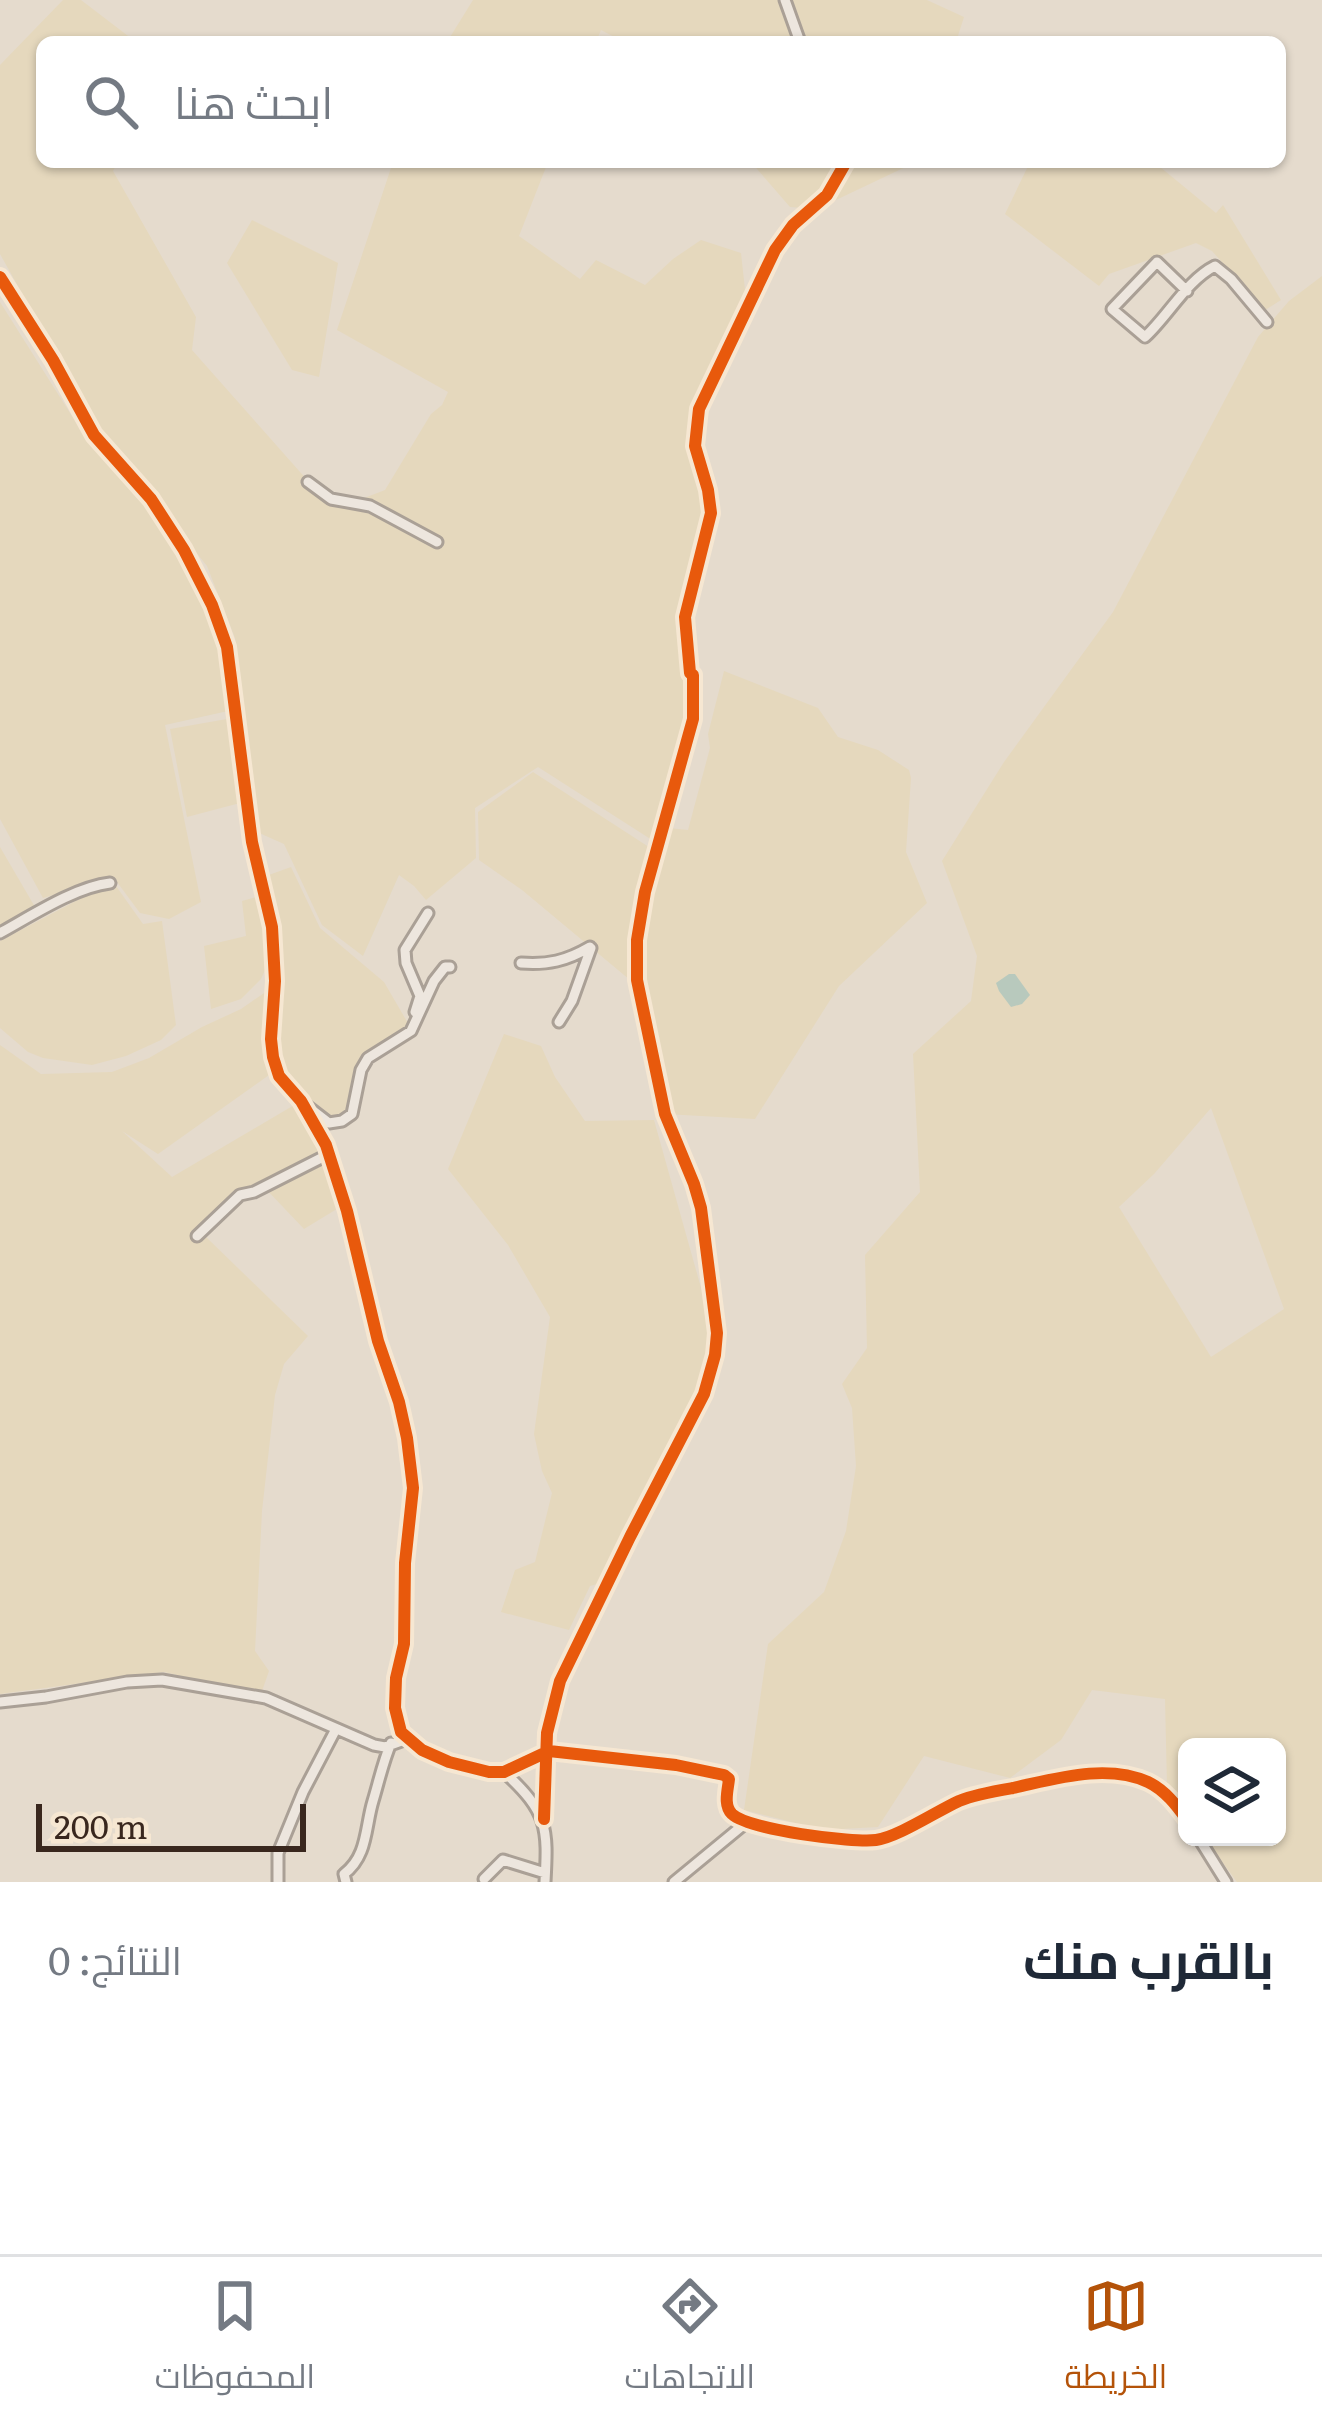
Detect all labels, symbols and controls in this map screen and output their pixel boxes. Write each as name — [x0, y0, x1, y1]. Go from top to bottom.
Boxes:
search box — [36, 36, 1286, 168]
text: ابحث هنا — [174, 66, 333, 133]
icon: search — [78, 69, 144, 135]
map controls — [1178, 1738, 1286, 1846]
button: layers — [1178, 1738, 1286, 1846]
scale bar — [36, 1798, 306, 1851]
text: 200 m — [54, 1800, 148, 1849]
text: بالقرب منك — [1023, 1919, 1274, 1995]
text: النتائج: 0 — [48, 1929, 182, 1987]
tab: المحفوظات — [155, 2273, 315, 2407]
tab: الاتجاهات — [625, 2273, 755, 2407]
tab: الخريطة — [1064, 2273, 1167, 2407]

